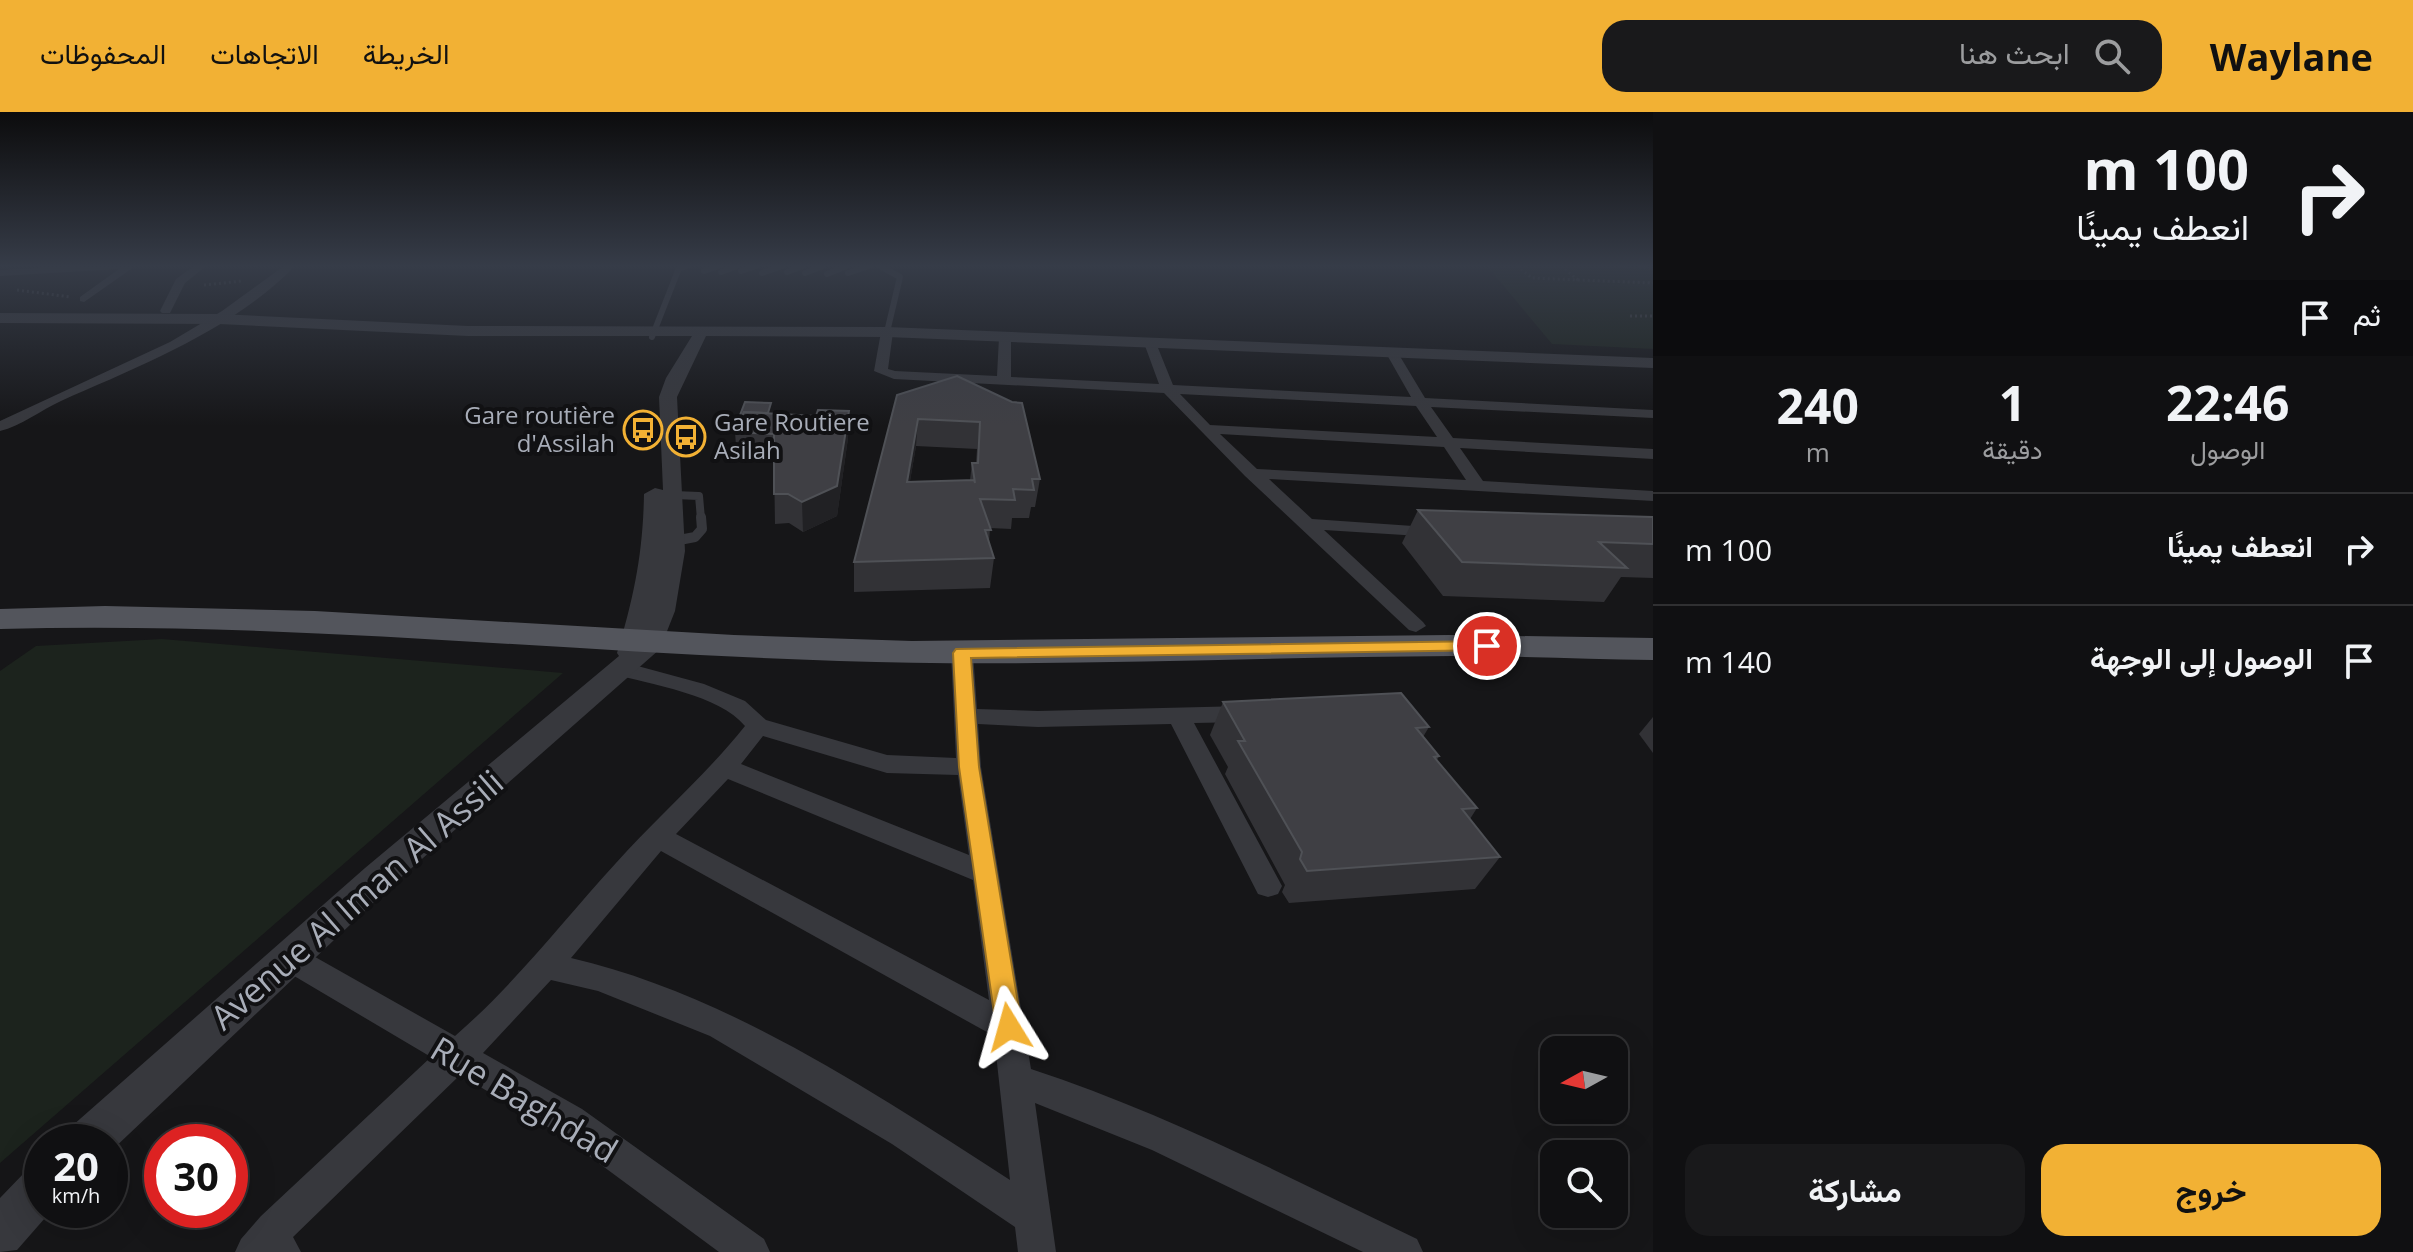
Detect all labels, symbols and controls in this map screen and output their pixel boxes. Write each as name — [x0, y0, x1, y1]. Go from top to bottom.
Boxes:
search box — [1602, 20, 2162, 92]
text: Waylane — [2210, 30, 2373, 82]
text: ابحث هنا — [1959, 32, 2070, 73]
text: المحفوظات — [40, 34, 166, 72]
text: الاتجاهات — [210, 34, 319, 72]
text: الخريطة — [363, 34, 449, 72]
icon: search — [2090, 34, 2134, 78]
text: 100 m — [2083, 130, 2249, 206]
icon: right — [2277, 144, 2381, 248]
text: انعطف يمينًا — [2076, 202, 2249, 251]
text: ثم — [2353, 294, 2381, 335]
icon: arrive — [2293, 296, 2337, 340]
text: 1 — [1999, 370, 2026, 435]
text: 22:46 — [2166, 370, 2290, 435]
text: 240 — [1777, 373, 1859, 438]
place label: Gare routière d'Assilah — [464, 398, 615, 459]
place label: Gare Routiere Asilah — [714, 405, 870, 466]
bus stop icon: Gare routière d'Assilah — [622, 409, 664, 451]
bus stop icon: Gare Routiere Asilah — [665, 416, 707, 458]
text: دقيقة — [1982, 431, 2043, 467]
text: الوصول — [2190, 431, 2265, 467]
text: m — [1806, 434, 1830, 470]
text: انعطف يمينًا — [2167, 525, 2313, 566]
icon: right — [2337, 527, 2381, 571]
text: 100 m — [1685, 529, 1772, 570]
pin — [1453, 612, 1521, 680]
icon: arrive — [1465, 624, 1509, 668]
text: الوصول إلى الوجهة — [2090, 637, 2313, 678]
icon: arrive — [2337, 639, 2381, 683]
text: 140 m — [1685, 641, 1772, 682]
street label: Avenue Al Iman Al Assili — [200, 759, 513, 1039]
position arrow — [967, 985, 1051, 1069]
street label: Rue Baghdad — [422, 1025, 627, 1173]
north arrow — [1540, 1036, 1628, 1124]
map controls — [1540, 1036, 1628, 1228]
speed limit sign: 30 — [144, 1124, 248, 1228]
text: 20 — [53, 1138, 99, 1193]
button: search — [1540, 1140, 1628, 1228]
button: مشاركة — [1685, 1144, 2025, 1236]
button: خروج — [2041, 1144, 2381, 1236]
text: km/h — [52, 1182, 100, 1209]

